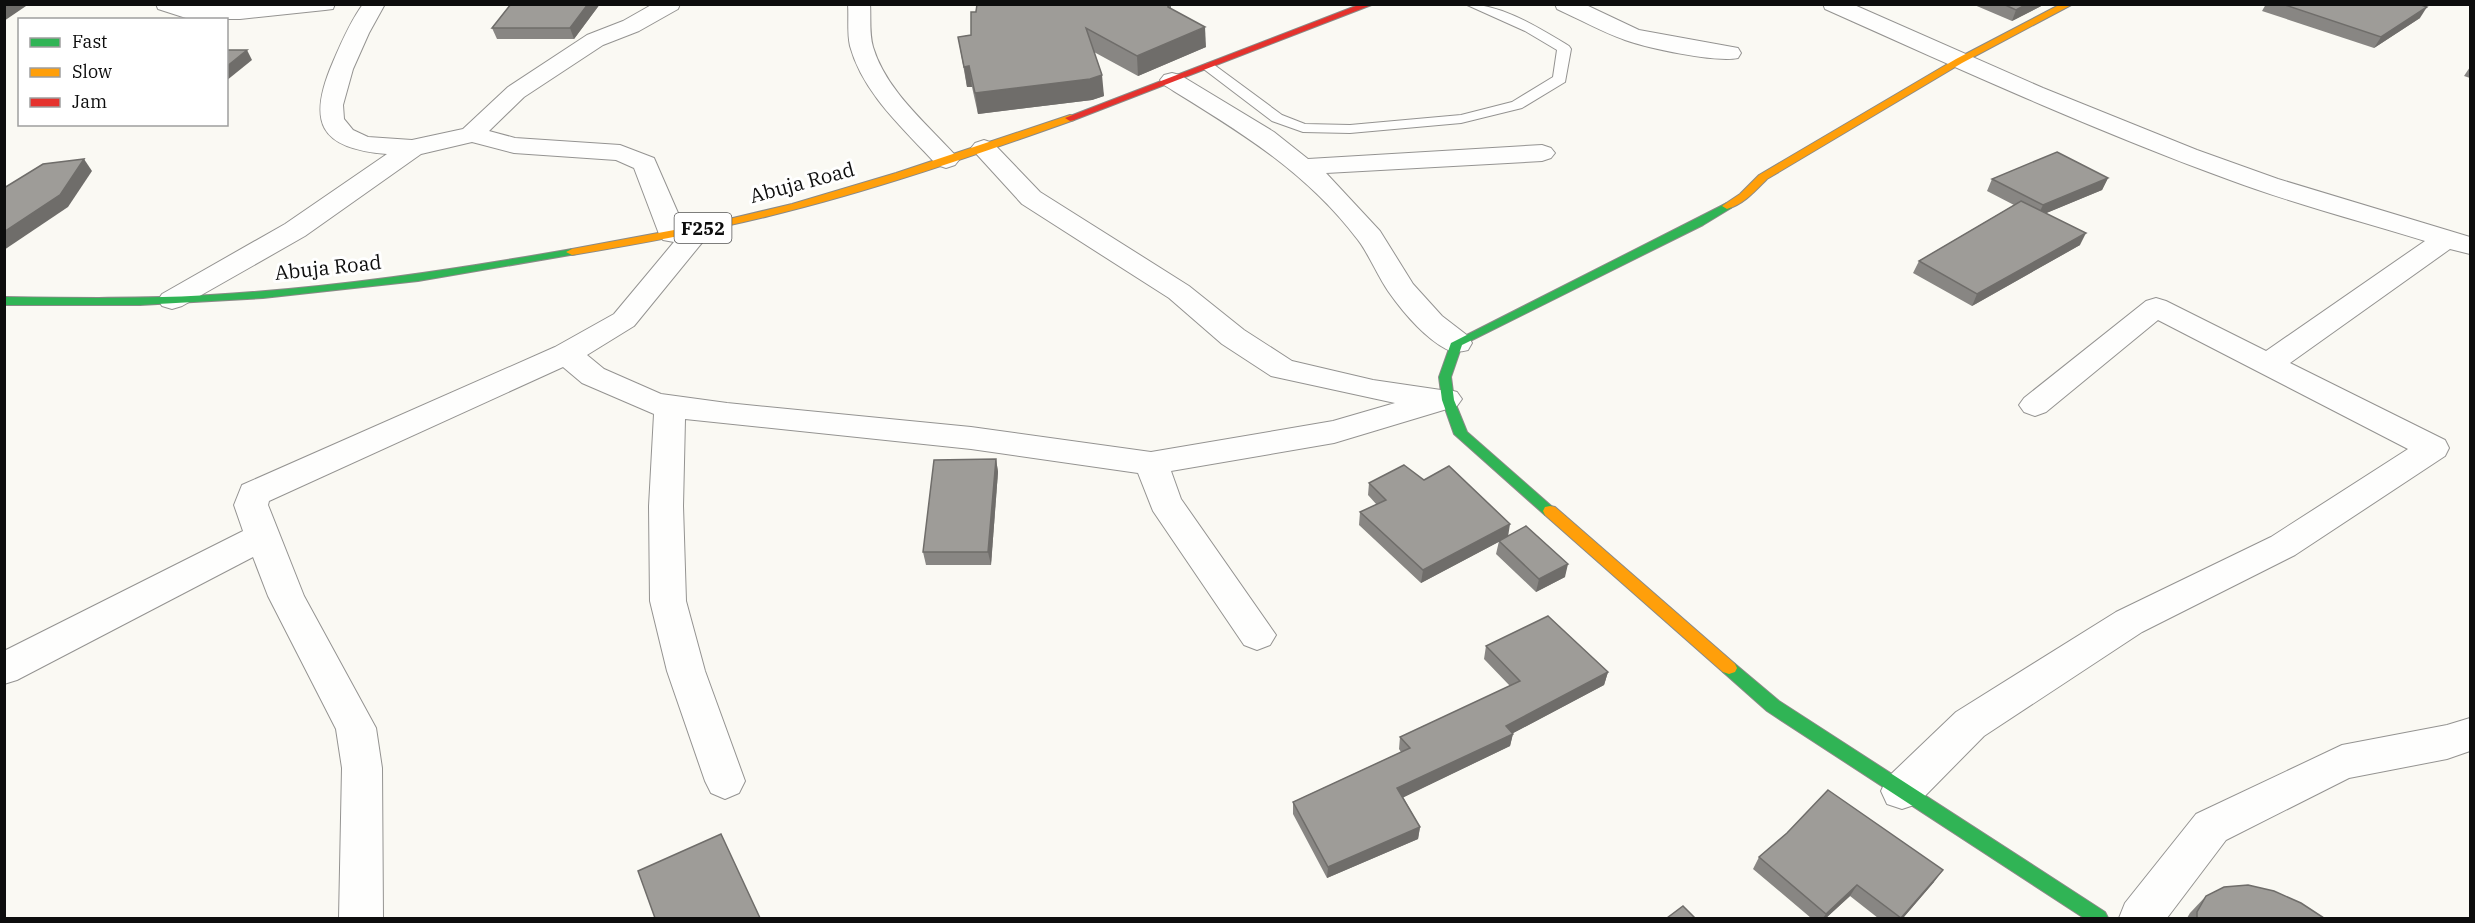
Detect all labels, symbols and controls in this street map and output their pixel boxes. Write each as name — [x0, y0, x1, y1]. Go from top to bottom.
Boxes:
legend — [18, 18, 228, 126]
text: Fast — [72, 30, 107, 53]
text: Slow — [72, 60, 112, 83]
text: Jam — [72, 90, 107, 113]
street label: Abuja Road — [747, 155, 857, 209]
road number: F252 — [674, 213, 732, 243]
street label: Abuja Road — [273, 248, 383, 286]

